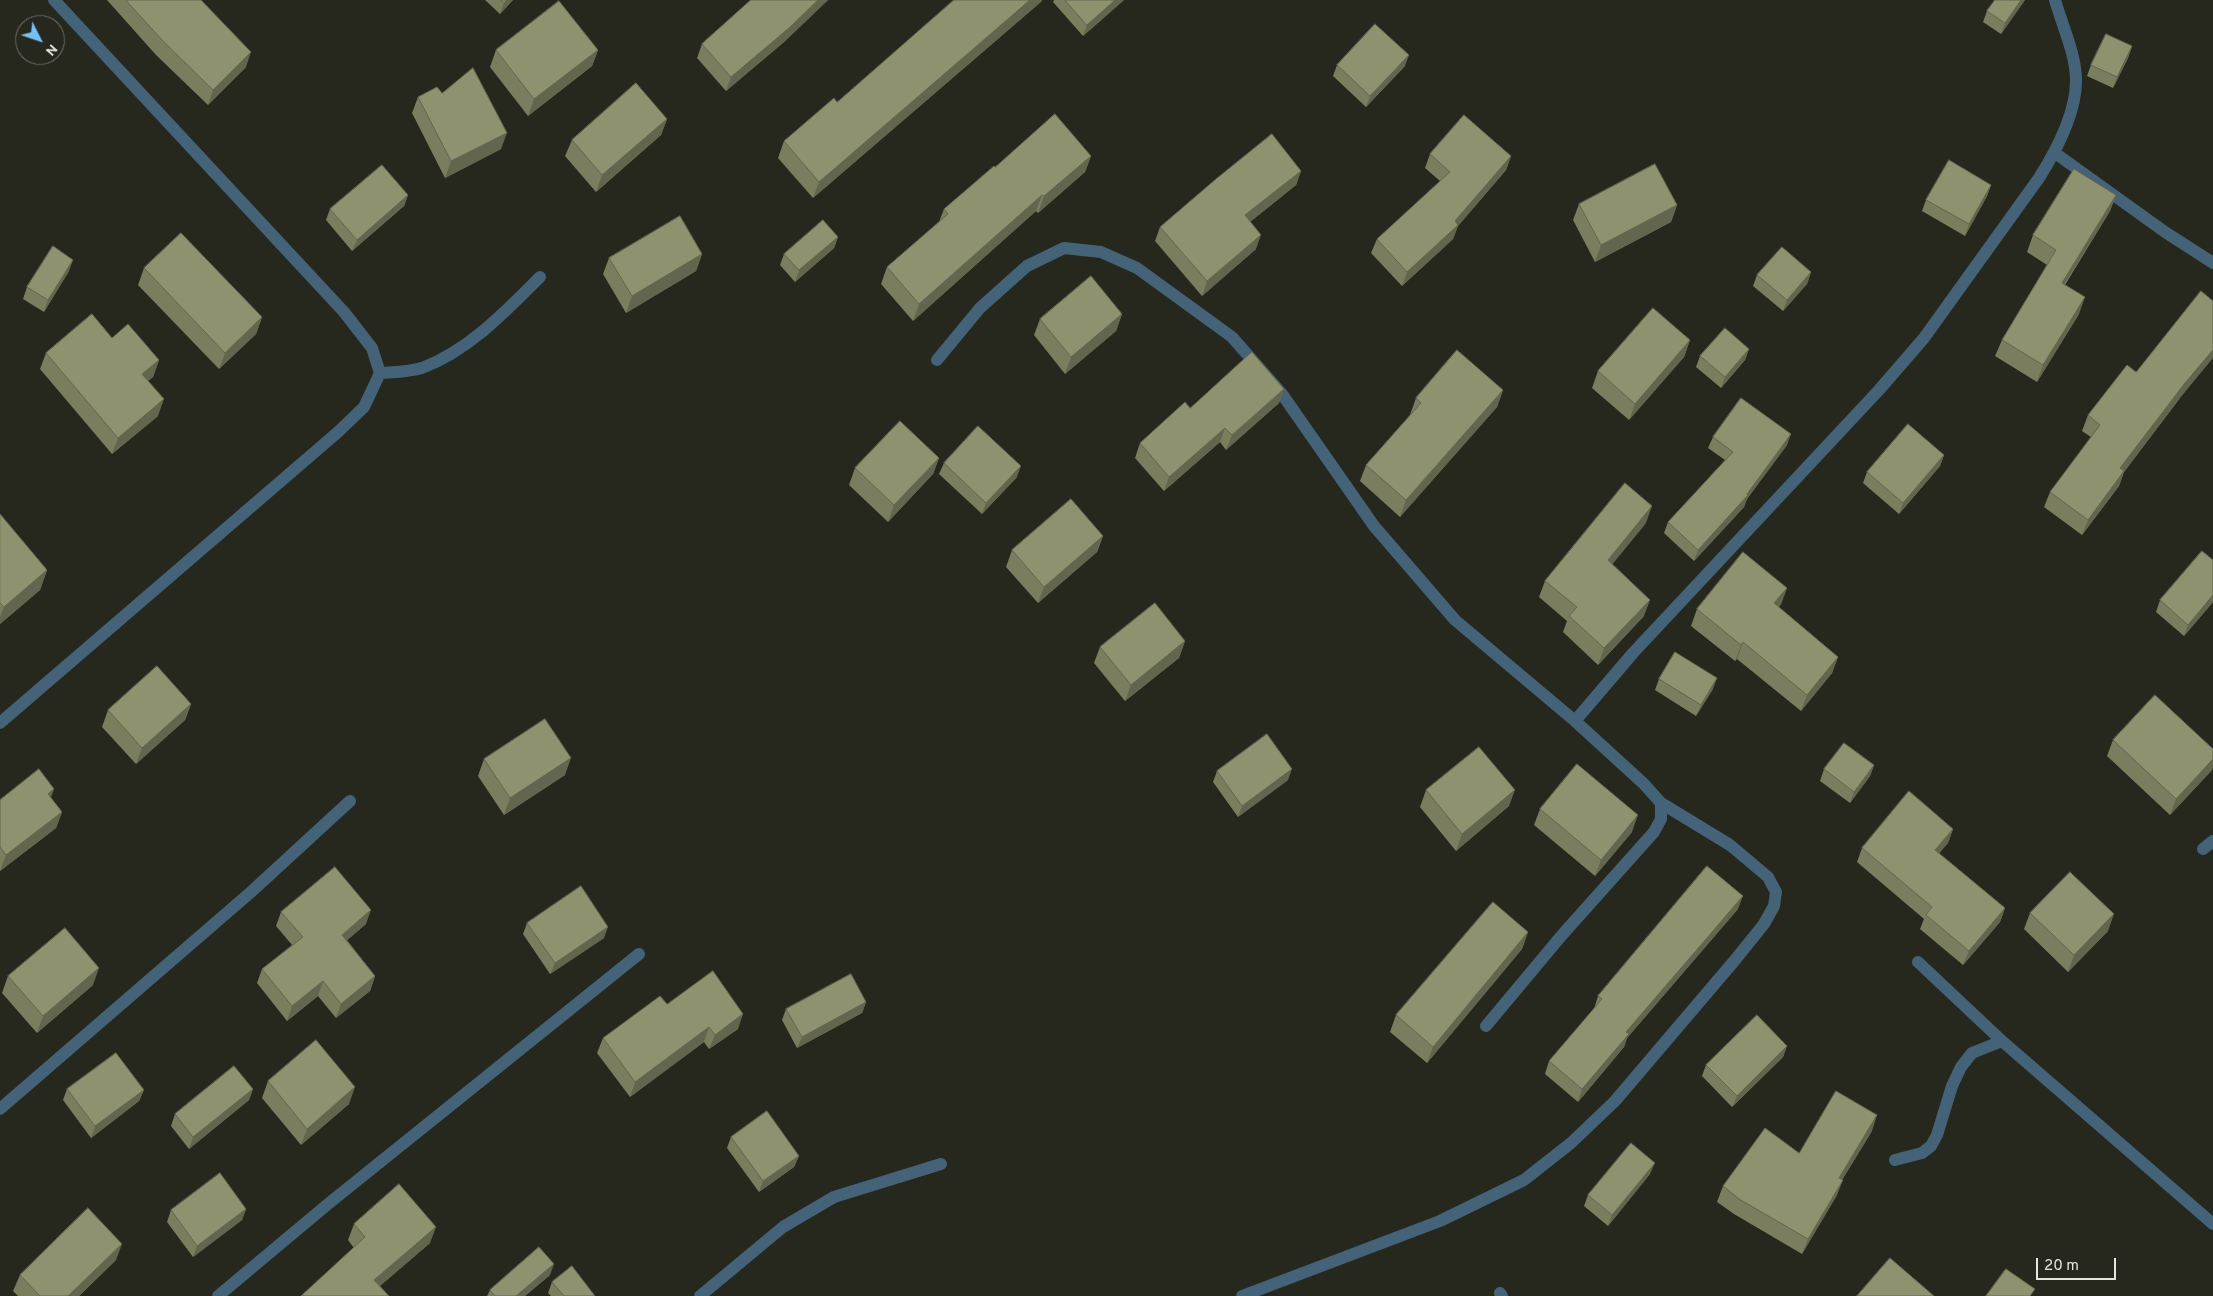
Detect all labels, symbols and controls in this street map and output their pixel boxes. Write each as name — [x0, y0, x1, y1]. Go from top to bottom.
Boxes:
north arrow — [15, 15, 65, 65]
text: N — [41, 40, 61, 59]
scale bar — [2038, 1248, 2118, 1280]
text: 20 m — [2044, 1257, 2079, 1276]

